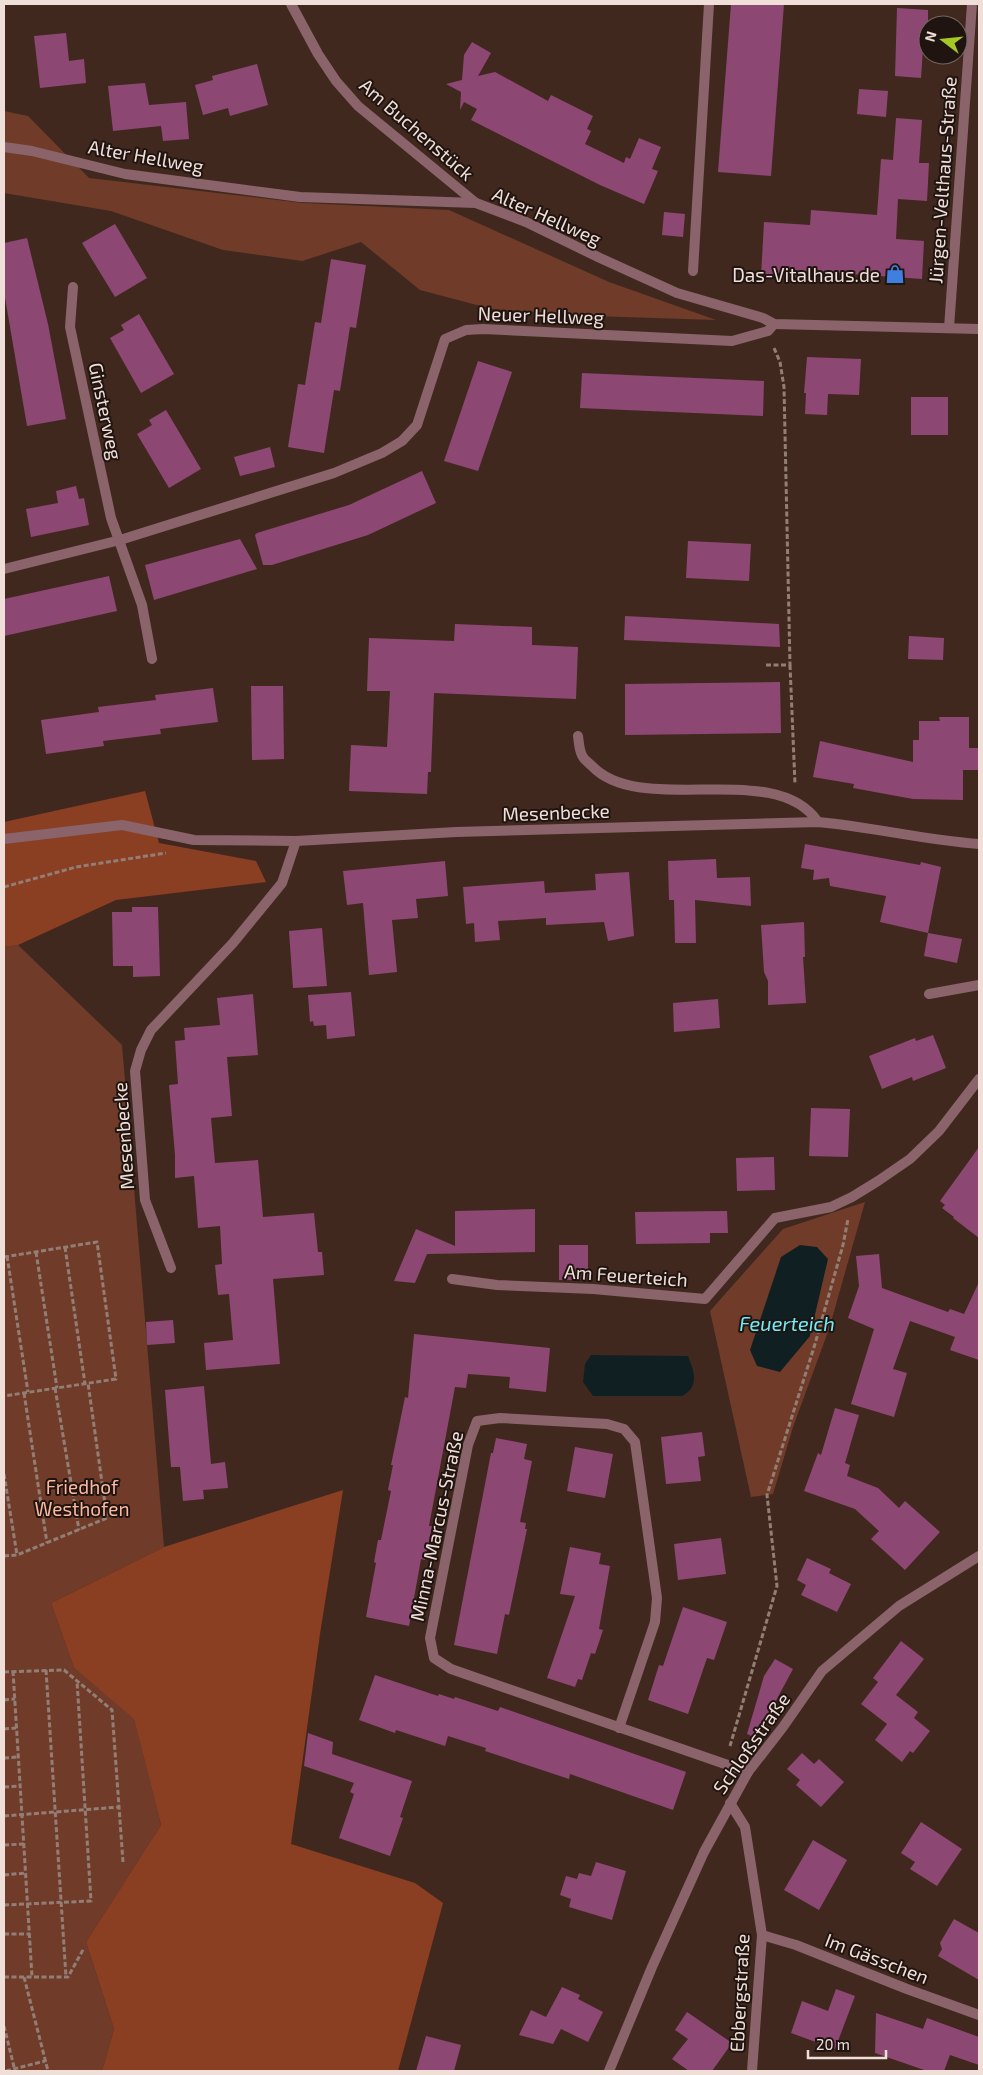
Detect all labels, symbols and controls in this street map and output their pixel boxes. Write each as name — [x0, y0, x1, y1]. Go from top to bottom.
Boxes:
north arrow — [918, 15, 968, 65]
text: N — [920, 29, 940, 43]
street label: Am Buchenstück — [355, 73, 479, 185]
street label: Jürgen-Velthaus-Straße — [923, 76, 961, 284]
street label: Alter Hellweg — [87, 135, 206, 178]
street label: Alter Hellweg — [489, 182, 605, 250]
place label: Das-Vitalhaus.de — [732, 263, 880, 286]
shop icon: Das-Vitalhaus.de — [884, 263, 906, 285]
street label: Neuer Hellweg — [477, 301, 605, 329]
street label: Ginsterweg — [84, 360, 128, 462]
street label: Mesenbecke — [502, 799, 610, 825]
street label: Mesenbecke — [108, 1081, 138, 1191]
street label: Am Feuerteich — [563, 1259, 689, 1291]
water label: Feuerteich — [739, 1311, 835, 1335]
street label: Minna-Marcus-Straße — [405, 1429, 467, 1623]
park label: Friedhof Westhofen — [35, 1475, 129, 1520]
street label: Schloßstraße — [708, 1688, 794, 1798]
street label: Im Gässchen — [822, 1928, 932, 1988]
street label: Ebbergstraße — [724, 1933, 754, 2053]
scale bar — [808, 2028, 886, 2060]
text: 20 m — [816, 2035, 850, 2053]

